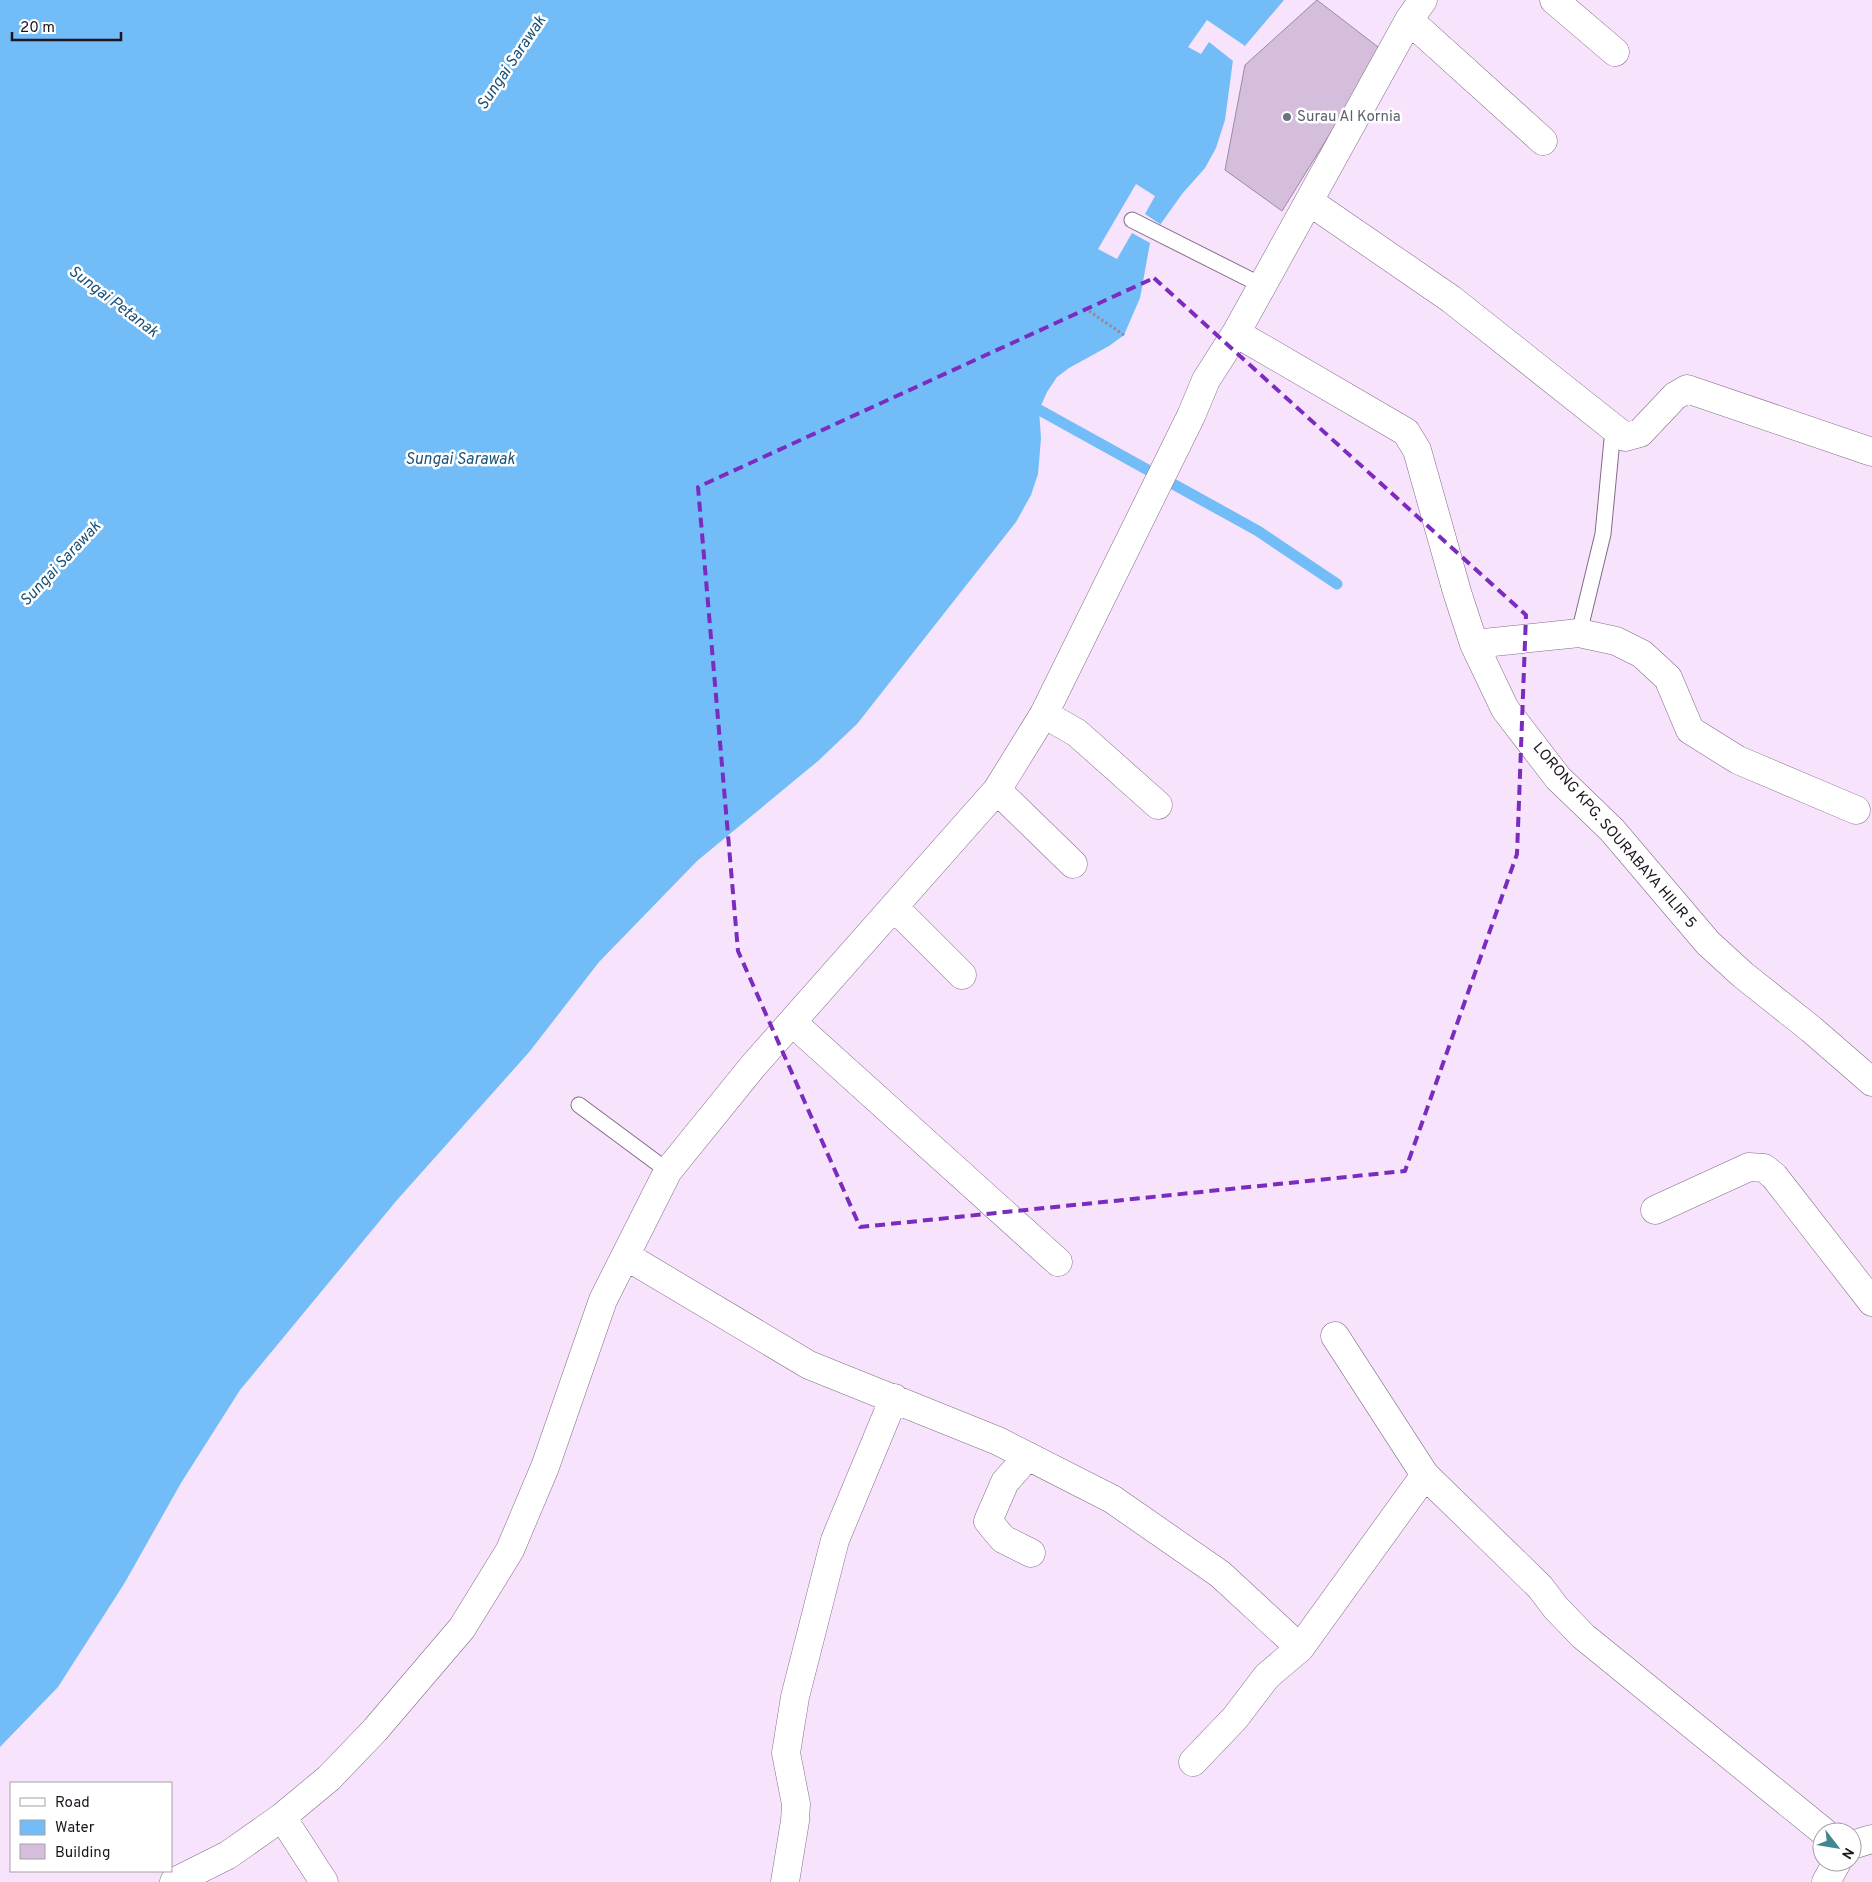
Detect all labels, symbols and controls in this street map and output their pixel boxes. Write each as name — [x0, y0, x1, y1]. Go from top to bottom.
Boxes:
scale bar — [12, 10, 121, 42]
water label: Sungai Sarawak — [473, 11, 551, 114]
text: 20 m — [20, 19, 55, 38]
place label: Surau Al Kornia — [1297, 108, 1401, 127]
marker: Surau Al Kornia — [1281, 111, 1293, 123]
water label: Sungai Petanak — [64, 262, 163, 343]
water label: Sungai Sarawak — [405, 450, 516, 470]
water label: Sungai Sarawak — [16, 516, 106, 611]
street label: LORONG KPG. SOURABAYA HILIR 5 — [1528, 739, 1700, 933]
legend — [10, 1782, 172, 1872]
text: Road — [55, 1794, 90, 1813]
text: Water — [55, 1819, 95, 1838]
north arrow — [1812, 1822, 1862, 1872]
text: Building — [55, 1844, 110, 1863]
text: N — [1837, 1844, 1857, 1862]

